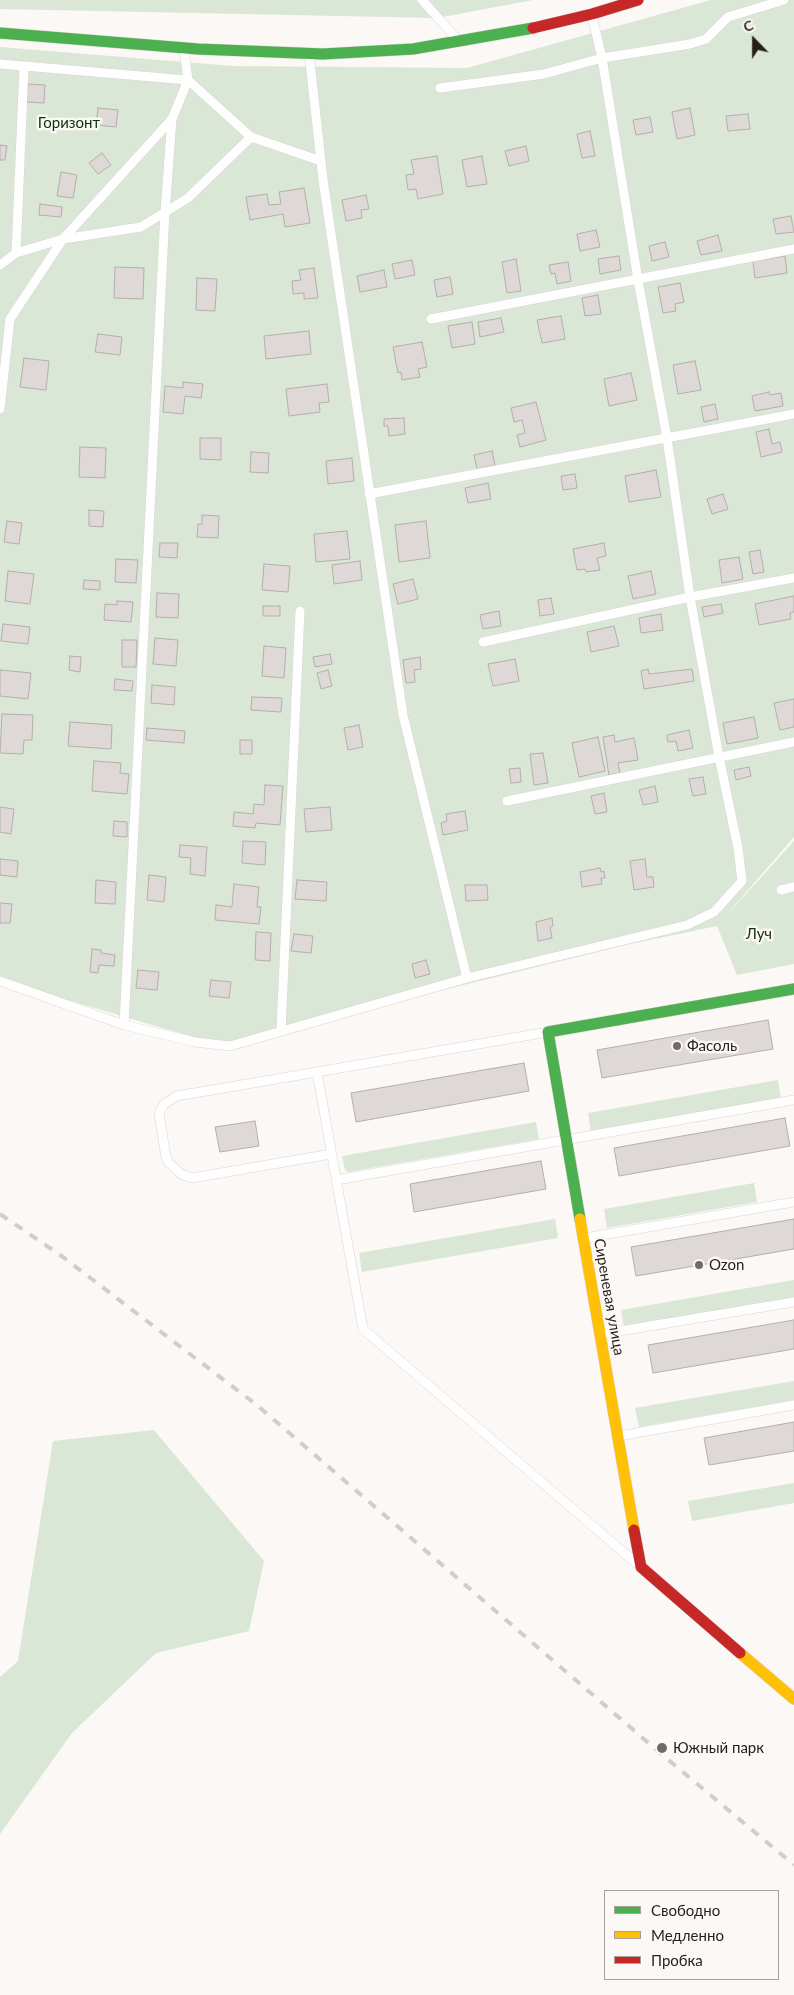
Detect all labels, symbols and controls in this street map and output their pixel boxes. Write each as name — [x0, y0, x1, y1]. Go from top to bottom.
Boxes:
north arrow — [729, 15, 779, 65]
text: С — [741, 16, 756, 35]
park label: Горизонт — [38, 114, 100, 132]
park label: Луч — [746, 925, 772, 943]
place label: Фасоль — [687, 1037, 737, 1055]
marker: Фасоль — [671, 1040, 683, 1052]
street label: Сиреневая улица — [590, 1237, 628, 1357]
place label: Ozon — [709, 1256, 744, 1274]
marker: Ozon — [693, 1259, 705, 1271]
place label: Южный парк — [673, 1739, 764, 1757]
marker: Южный парк — [655, 1741, 669, 1755]
legend — [604, 1890, 779, 1980]
text: Свободно — [651, 1901, 720, 1919]
text: Медленно — [651, 1926, 724, 1944]
text: Пробка — [651, 1951, 703, 1969]

